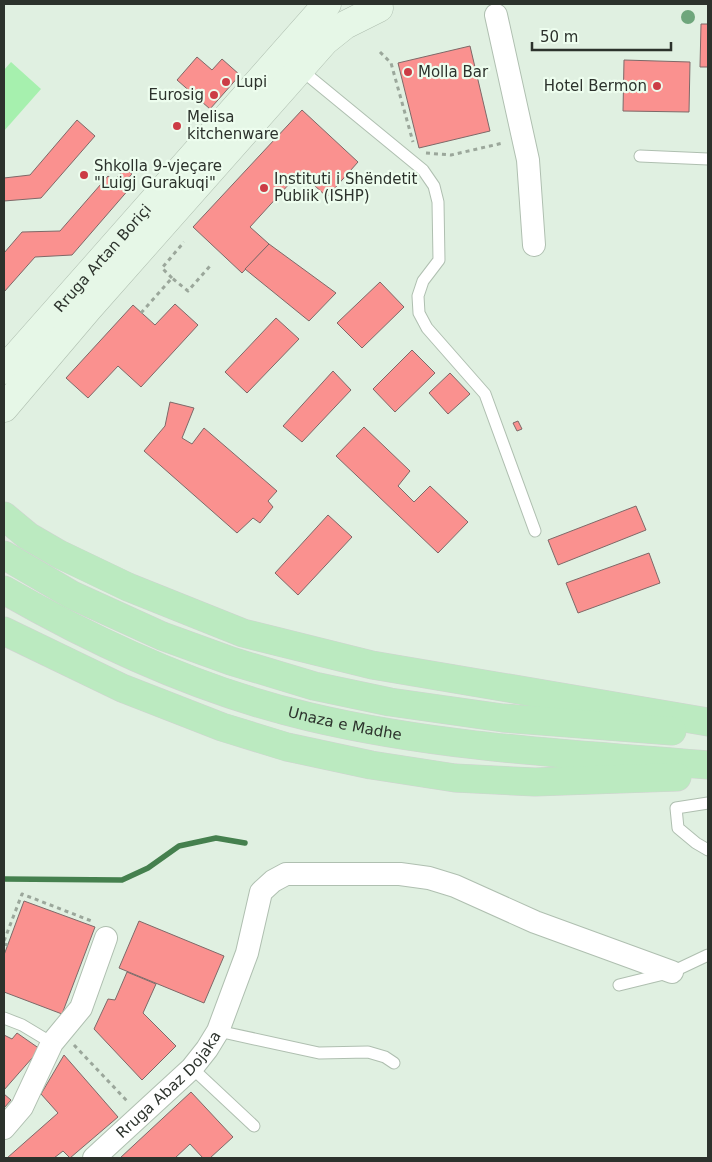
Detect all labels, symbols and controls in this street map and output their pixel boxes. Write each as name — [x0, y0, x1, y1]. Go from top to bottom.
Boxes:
scale bar — [532, 20, 671, 52]
text: 50 m — [540, 28, 578, 46]
place label: Molla Bar — [418, 63, 489, 81]
marker: Molla Bar — [402, 66, 414, 78]
place label: Lupi — [236, 73, 267, 91]
marker: Lupi — [220, 76, 232, 88]
place label: Hotel Bermon — [544, 77, 647, 95]
marker: Hotel Bermon — [651, 80, 663, 92]
place label: Eurosig — [148, 86, 204, 104]
marker: Eurosig — [208, 89, 220, 101]
place label: Melisa kitchenware — [187, 108, 279, 143]
marker: Melisa kitchenware — [171, 120, 183, 132]
place label: Shkolla 9-vjeçare "Luigj Gurakuqi" — [94, 157, 222, 192]
marker: Shkolla 9-vjeçare "Luigj Gurakuqi" — [78, 169, 90, 181]
place label: Instituti i Shëndetit Publik (ISHP) — [274, 170, 417, 205]
marker: Instituti i Shëndetit Publik (ISHP) — [258, 182, 270, 194]
street label: Rruga Artan Boriçi — [50, 201, 155, 316]
street label: Unaza e Madhe — [286, 703, 403, 744]
street label: Rruga Abaz Dojaka — [113, 1028, 225, 1142]

